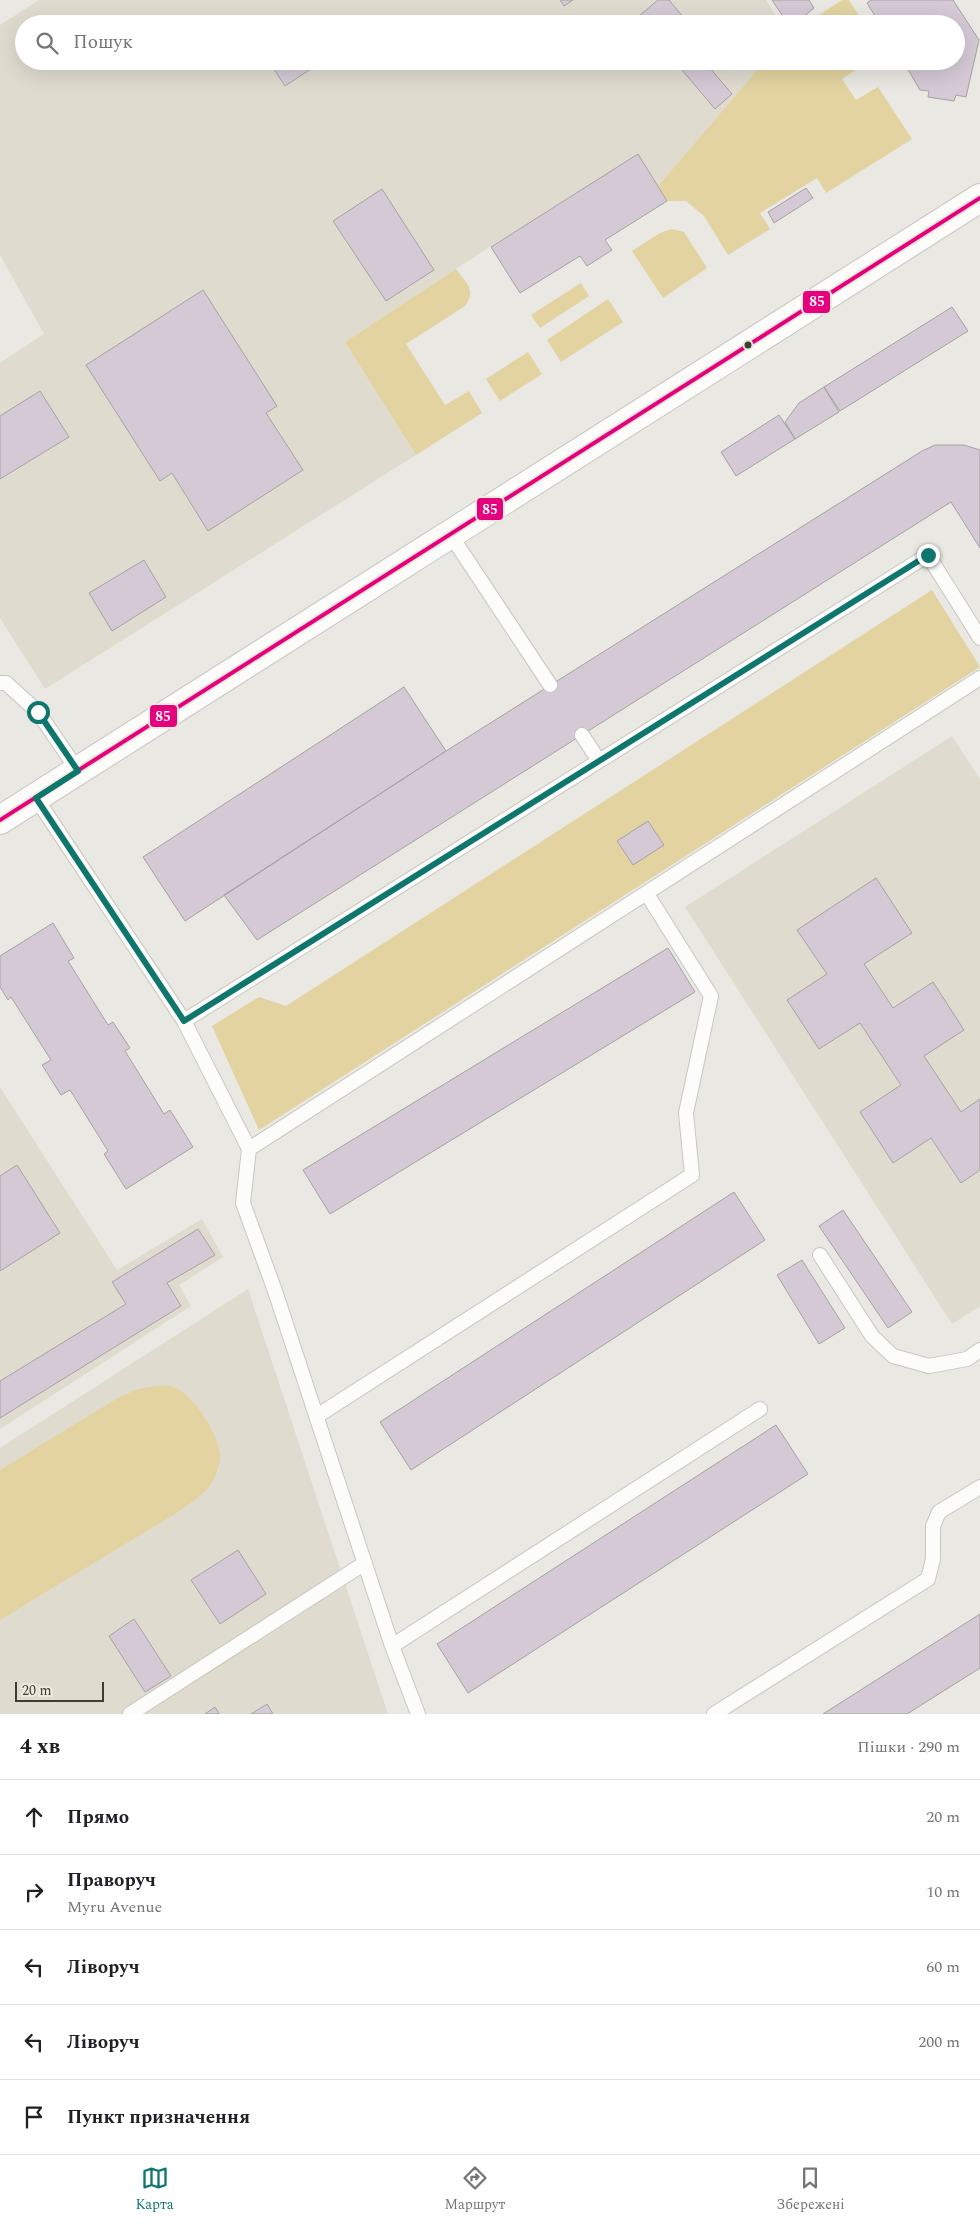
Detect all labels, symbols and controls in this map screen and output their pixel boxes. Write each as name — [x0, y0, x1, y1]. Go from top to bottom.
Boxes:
search box — [15, 15, 965, 70]
text: Пошук — [73, 28, 133, 57]
icon: search — [33, 29, 61, 57]
line badge: 85 — [802, 290, 831, 314]
text: 85 — [809, 291, 825, 312]
unlabelled marker — [743, 340, 753, 350]
line badge: 85 — [476, 497, 504, 521]
text: 85 — [482, 499, 498, 520]
route end — [917, 544, 940, 567]
route start — [27, 701, 50, 724]
line badge: 85 — [149, 704, 178, 728]
text: 85 — [155, 706, 171, 727]
scale bar — [15, 1679, 104, 1702]
text: 20 m — [22, 1680, 52, 1701]
text: 4 хв — [20, 1731, 60, 1763]
text: Пішки · 290 m — [857, 1735, 960, 1759]
icon: ahead — [20, 1803, 48, 1831]
text: Прямо — [67, 1803, 129, 1832]
text: 20 m — [926, 1805, 960, 1829]
text: Праворуч — [67, 1866, 156, 1895]
icon: right — [20, 1878, 48, 1906]
text: 10 m — [926, 1880, 960, 1904]
text: Myru Avenue — [67, 1895, 162, 1919]
icon: left — [20, 1953, 48, 1981]
text: Ліворуч — [67, 1953, 140, 1982]
text: 60 m — [926, 1955, 960, 1979]
icon: left — [20, 2028, 48, 2056]
text: Ліворуч — [67, 2028, 140, 2057]
text: 200 m — [918, 2030, 960, 2054]
icon: arrive — [20, 2103, 48, 2131]
text: Пункт призначення — [67, 2103, 250, 2132]
tab: Карта — [135, 2164, 174, 2215]
tab: Маршрут — [444, 2164, 505, 2215]
tab: Збережені — [776, 2164, 845, 2215]

